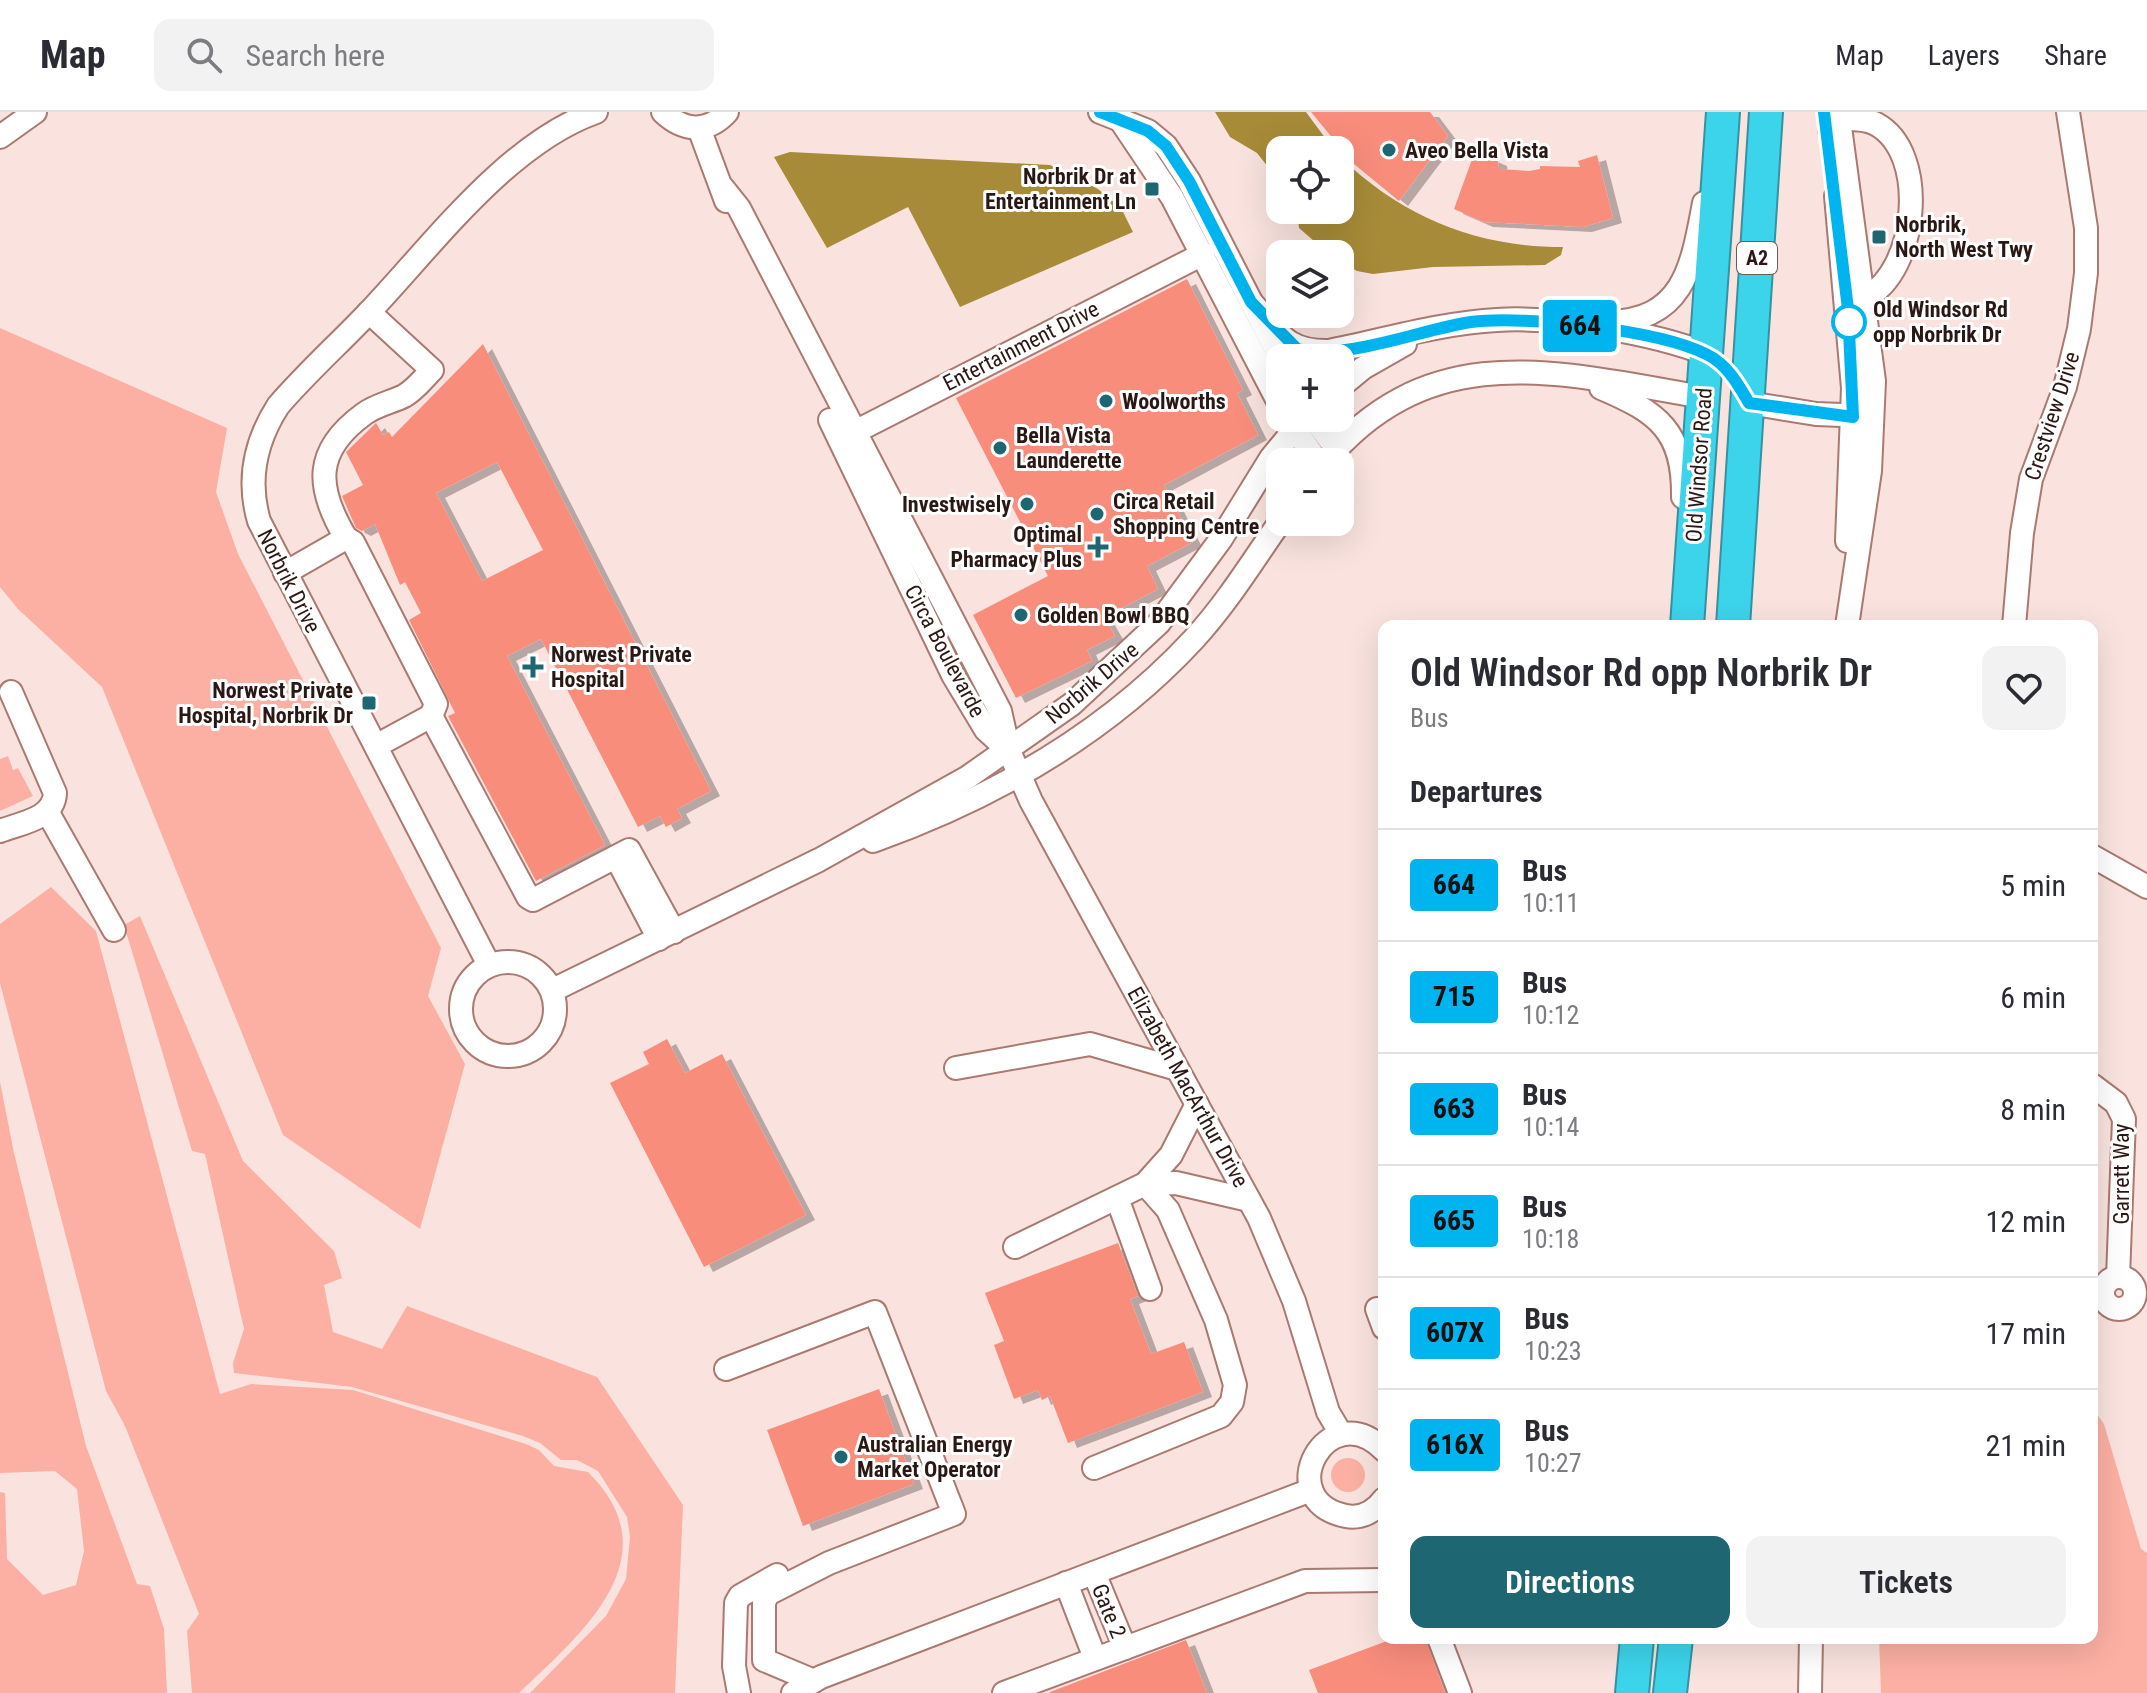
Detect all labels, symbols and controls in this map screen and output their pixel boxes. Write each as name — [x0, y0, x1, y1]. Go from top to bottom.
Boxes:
search box — [154, 19, 714, 91]
text: Map — [40, 33, 106, 77]
icon: search — [182, 33, 226, 77]
text: Search here — [246, 38, 385, 73]
text: Map — [1835, 39, 1884, 72]
text: Layers — [1928, 39, 2000, 72]
text: Share — [2044, 39, 2107, 72]
map controls — [1266, 136, 1354, 536]
button: locate — [1266, 136, 1354, 224]
place label: Aveo Bella Vista — [1405, 138, 1549, 163]
marker: Aveo Bella Vista — [1380, 141, 1398, 159]
place label: Norbrik Dr at Entertainment Ln — [985, 164, 1136, 214]
marker: Norbrik Dr at Entertainment Ln — [1143, 180, 1161, 198]
place label: Norbrik, North West Twy — [1895, 212, 2033, 262]
marker: Norbrik, North West Twy — [1870, 228, 1888, 246]
button: layers — [1266, 240, 1354, 328]
road number: A2 — [1737, 242, 1777, 274]
street label: Entertainment Drive — [939, 296, 1103, 396]
place label: Old Windsor Rd opp Norbrik Dr — [1873, 297, 2008, 347]
line badge: 664 — [1534, 300, 1626, 352]
marker: Old Windsor Rd opp Norbrik Dr — [1832, 305, 1866, 339]
text: 664 — [1559, 309, 1601, 342]
button: + — [1266, 344, 1354, 432]
street label: Crestview Drive — [2019, 348, 2085, 484]
street label: Old Windsor Road — [1681, 387, 1717, 543]
place label: Woolworths — [1122, 389, 1226, 414]
marker: Woolworths — [1097, 392, 1115, 410]
place label: Bella Vista Launderette — [1016, 423, 1122, 473]
marker: Bella Vista Launderette — [991, 439, 1009, 457]
button: − — [1266, 448, 1354, 536]
place label: Circa Retail Shopping Centre — [1113, 489, 1259, 539]
place label: Investwisely — [902, 492, 1011, 517]
marker: Investwisely — [1018, 495, 1036, 513]
marker: Circa Retail Shopping Centre — [1088, 505, 1106, 523]
place label: Optimal Pharmacy Plus — [950, 522, 1082, 572]
street label: Norbrik Drive — [252, 525, 326, 637]
marker: Optimal Pharmacy Plus — [1089, 538, 1107, 556]
street label: Circa Boulevarde — [900, 581, 990, 721]
place label: Golden Bowl BBQ — [1037, 603, 1190, 628]
marker: Golden Bowl BBQ — [1012, 606, 1030, 624]
street label: Norbrik Drive — [1041, 637, 1143, 729]
place label: Norwest Private Hospital — [551, 642, 692, 692]
button: heart — [1982, 646, 2066, 730]
text: Old Windsor Rd opp Norbrik Dr — [1410, 651, 1872, 695]
marker: Norwest Private Hospital — [522, 656, 544, 678]
place label: Norwest Private Hospital, Norbrik Dr — [178, 678, 353, 728]
marker: Norwest Private Hospital, Norbrik Dr — [360, 694, 378, 712]
text: Bus — [1410, 703, 1449, 733]
text: Departures — [1410, 774, 1543, 809]
text: Bus — [1522, 853, 1567, 888]
text: 664 — [1433, 868, 1475, 901]
text: 5 min — [2000, 868, 2066, 903]
text: 10:11 — [1522, 888, 1579, 918]
text: Bus — [1522, 965, 1567, 1000]
text: 715 — [1433, 980, 1475, 1013]
text: 6 min — [2000, 980, 2066, 1015]
street label: Elizabeth MacArthur Drive — [1122, 982, 1254, 1192]
text: 10:12 — [1522, 1000, 1579, 1030]
text: Bus — [1522, 1077, 1567, 1112]
text: 663 — [1433, 1092, 1475, 1125]
text: 8 min — [2000, 1092, 2066, 1127]
text: 10:14 — [1522, 1112, 1579, 1142]
street label: Garrett Way — [2109, 1123, 2134, 1225]
text: Bus — [1522, 1189, 1567, 1224]
text: 665 — [1433, 1204, 1475, 1237]
text: 12 min — [1985, 1204, 2066, 1239]
text: 10:18 — [1522, 1224, 1579, 1254]
text: Bus — [1524, 1301, 1569, 1336]
text: 607X — [1426, 1316, 1484, 1349]
text: 17 min — [1985, 1316, 2066, 1351]
text: 10:23 — [1524, 1336, 1582, 1366]
text: Bus — [1524, 1413, 1569, 1448]
text: 616X — [1426, 1428, 1484, 1461]
text: 21 min — [1985, 1428, 2066, 1463]
place label: Australian Energy Market Operator — [857, 1432, 1013, 1482]
marker: Australian Energy Market Operator — [832, 1448, 850, 1466]
text: 10:27 — [1524, 1448, 1582, 1478]
button: Directions — [1410, 1536, 1730, 1628]
button: Tickets — [1746, 1536, 2066, 1628]
street label: Gate 2 — [1087, 1580, 1131, 1642]

